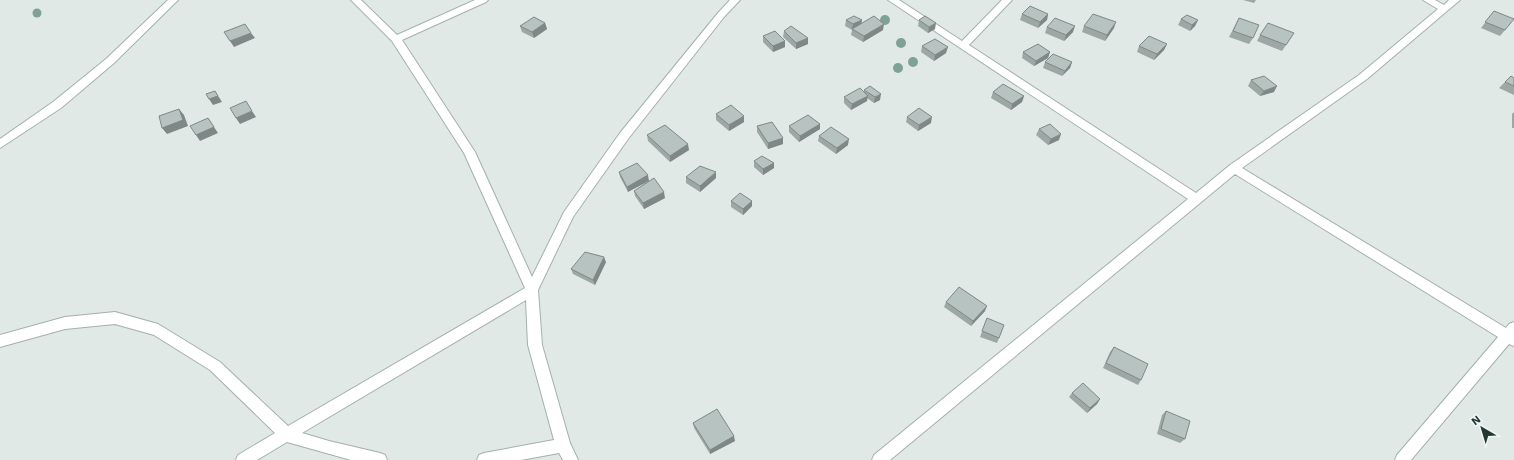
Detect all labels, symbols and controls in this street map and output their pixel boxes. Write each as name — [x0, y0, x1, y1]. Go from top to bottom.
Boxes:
north arrow — [1462, 408, 1502, 448]
text: N — [1469, 413, 1483, 428]

